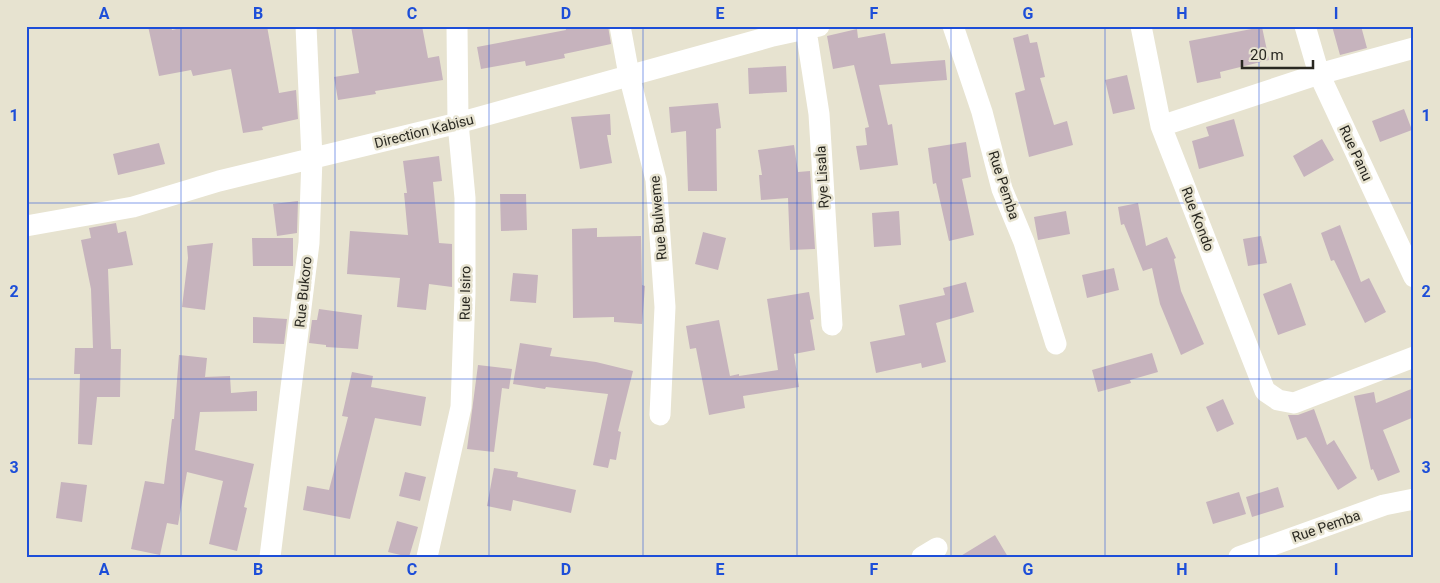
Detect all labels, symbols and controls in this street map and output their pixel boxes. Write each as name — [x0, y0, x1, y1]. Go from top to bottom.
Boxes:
text: A — [99, 4, 110, 23]
text: B — [253, 4, 263, 23]
text: C — [407, 4, 417, 23]
text: D — [561, 4, 571, 23]
text: E — [716, 4, 725, 23]
text: F — [870, 4, 879, 23]
text: G — [1023, 4, 1034, 23]
text: H — [1176, 4, 1188, 23]
text: I — [1334, 4, 1338, 23]
scale bar — [1242, 38, 1314, 70]
text: 20 m — [1250, 46, 1284, 64]
text: 1 — [9, 106, 19, 125]
text: 1 — [1421, 106, 1431, 125]
street label: Direction Kabisu — [373, 111, 475, 151]
street label: Rue Panu — [1336, 123, 1376, 183]
street label: Rye Lisala — [812, 145, 832, 209]
street label: Rue Pemba — [985, 149, 1023, 221]
street label: Rue Bulweme — [646, 175, 670, 261]
street label: Rue Kondo — [1178, 185, 1218, 253]
street label: Rue Bukoro — [291, 256, 315, 328]
street label: Rue Isiro — [457, 266, 473, 320]
text: 2 — [9, 282, 19, 301]
text: 2 — [1421, 282, 1431, 301]
text: 3 — [9, 458, 19, 477]
text: 3 — [1421, 458, 1431, 477]
street label: Rue Pemba — [1290, 507, 1362, 545]
text: A — [99, 560, 110, 579]
text: B — [253, 560, 263, 579]
text: C — [407, 560, 417, 579]
text: D — [561, 560, 571, 579]
text: E — [716, 560, 725, 579]
text: F — [870, 560, 879, 579]
text: G — [1023, 560, 1034, 579]
text: H — [1176, 560, 1188, 579]
text: I — [1334, 560, 1338, 579]

